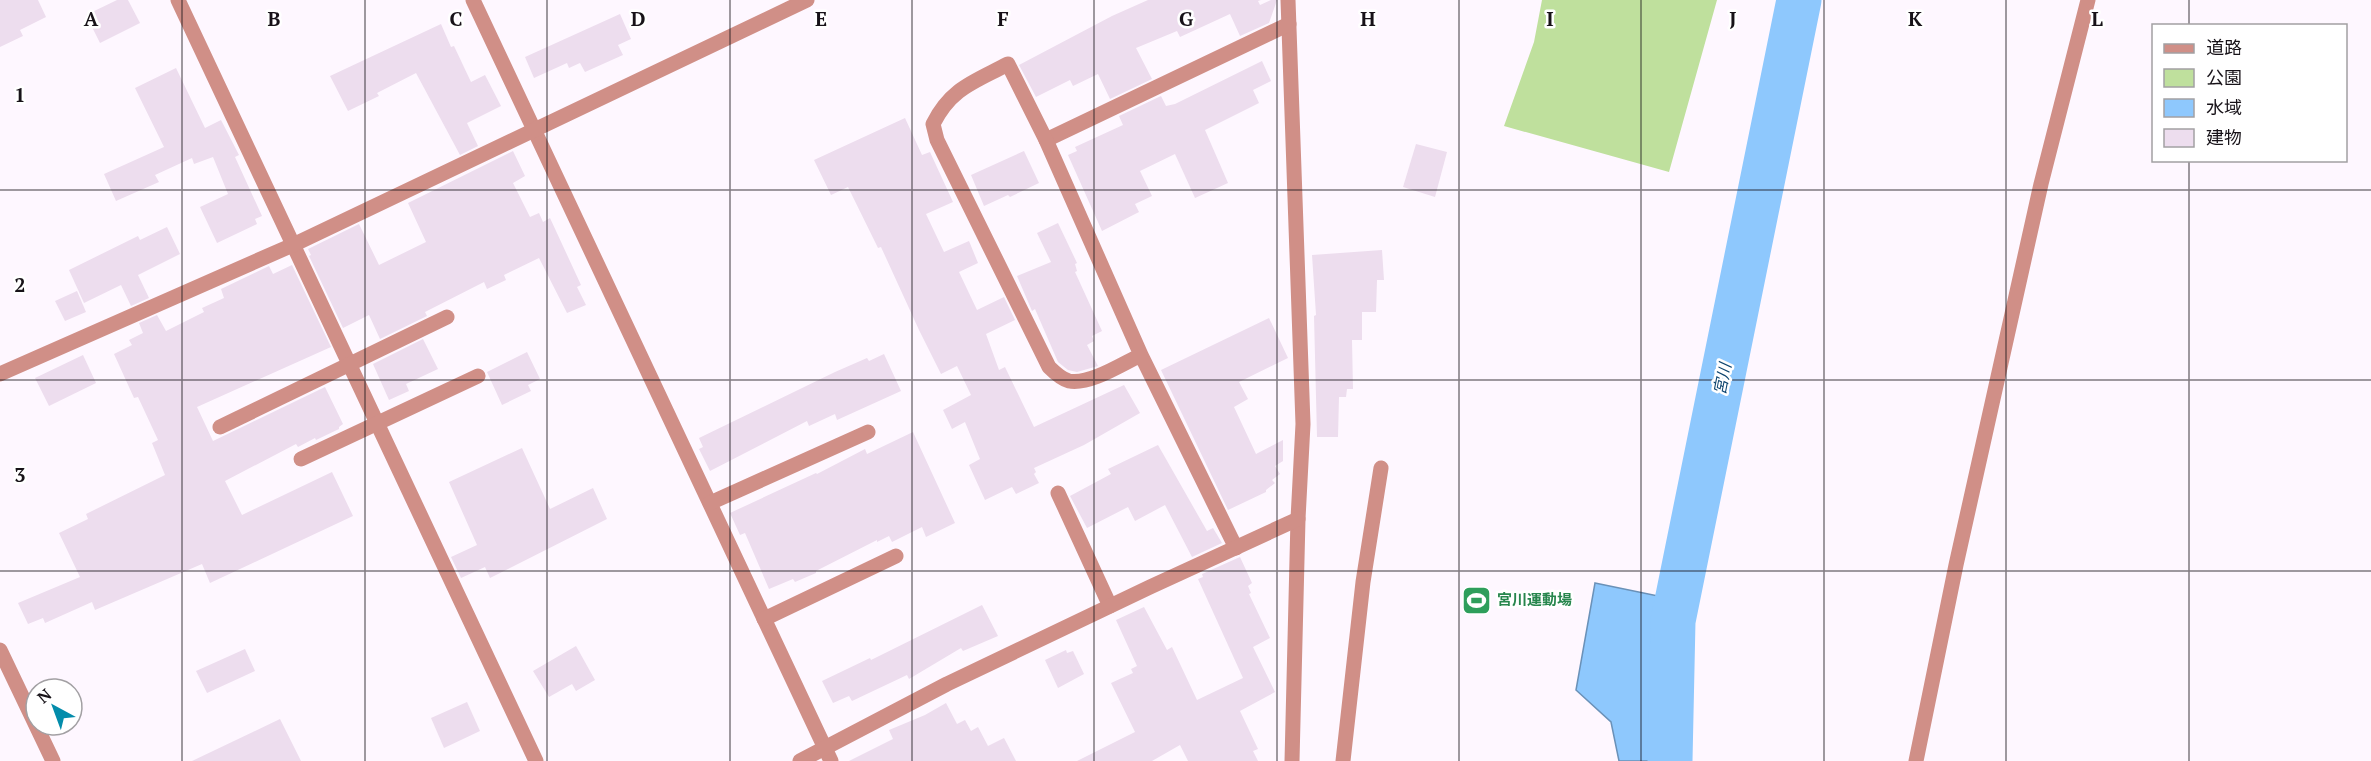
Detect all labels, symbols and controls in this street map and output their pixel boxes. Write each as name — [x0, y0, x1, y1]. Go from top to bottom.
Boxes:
text: A — [84, 5, 99, 32]
text: B — [268, 5, 281, 32]
text: C — [449, 5, 463, 32]
text: D — [631, 5, 645, 32]
text: E — [815, 5, 827, 32]
text: F — [997, 5, 1009, 32]
text: G — [1179, 5, 1193, 32]
text: H — [1360, 5, 1376, 32]
text: I — [1546, 5, 1554, 32]
text: J — [1729, 5, 1737, 32]
text: K — [1908, 5, 1923, 32]
text: L — [2091, 5, 2103, 32]
legend — [2152, 24, 2347, 162]
text: 道路 — [2206, 35, 2242, 59]
text: 公園 — [2206, 65, 2242, 89]
text: 1 — [14, 81, 26, 108]
text: 水域 — [2206, 95, 2242, 119]
text: 建物 — [2206, 125, 2242, 149]
text: 2 — [14, 271, 26, 298]
water label: 宮川 — [1708, 359, 1736, 397]
text: 3 — [14, 461, 26, 488]
sports icon: 宮川運動場 — [1460, 584, 1492, 616]
place label: 宮川運動場 — [1497, 589, 1572, 609]
north arrow — [24, 677, 84, 737]
text: N — [32, 683, 56, 708]

